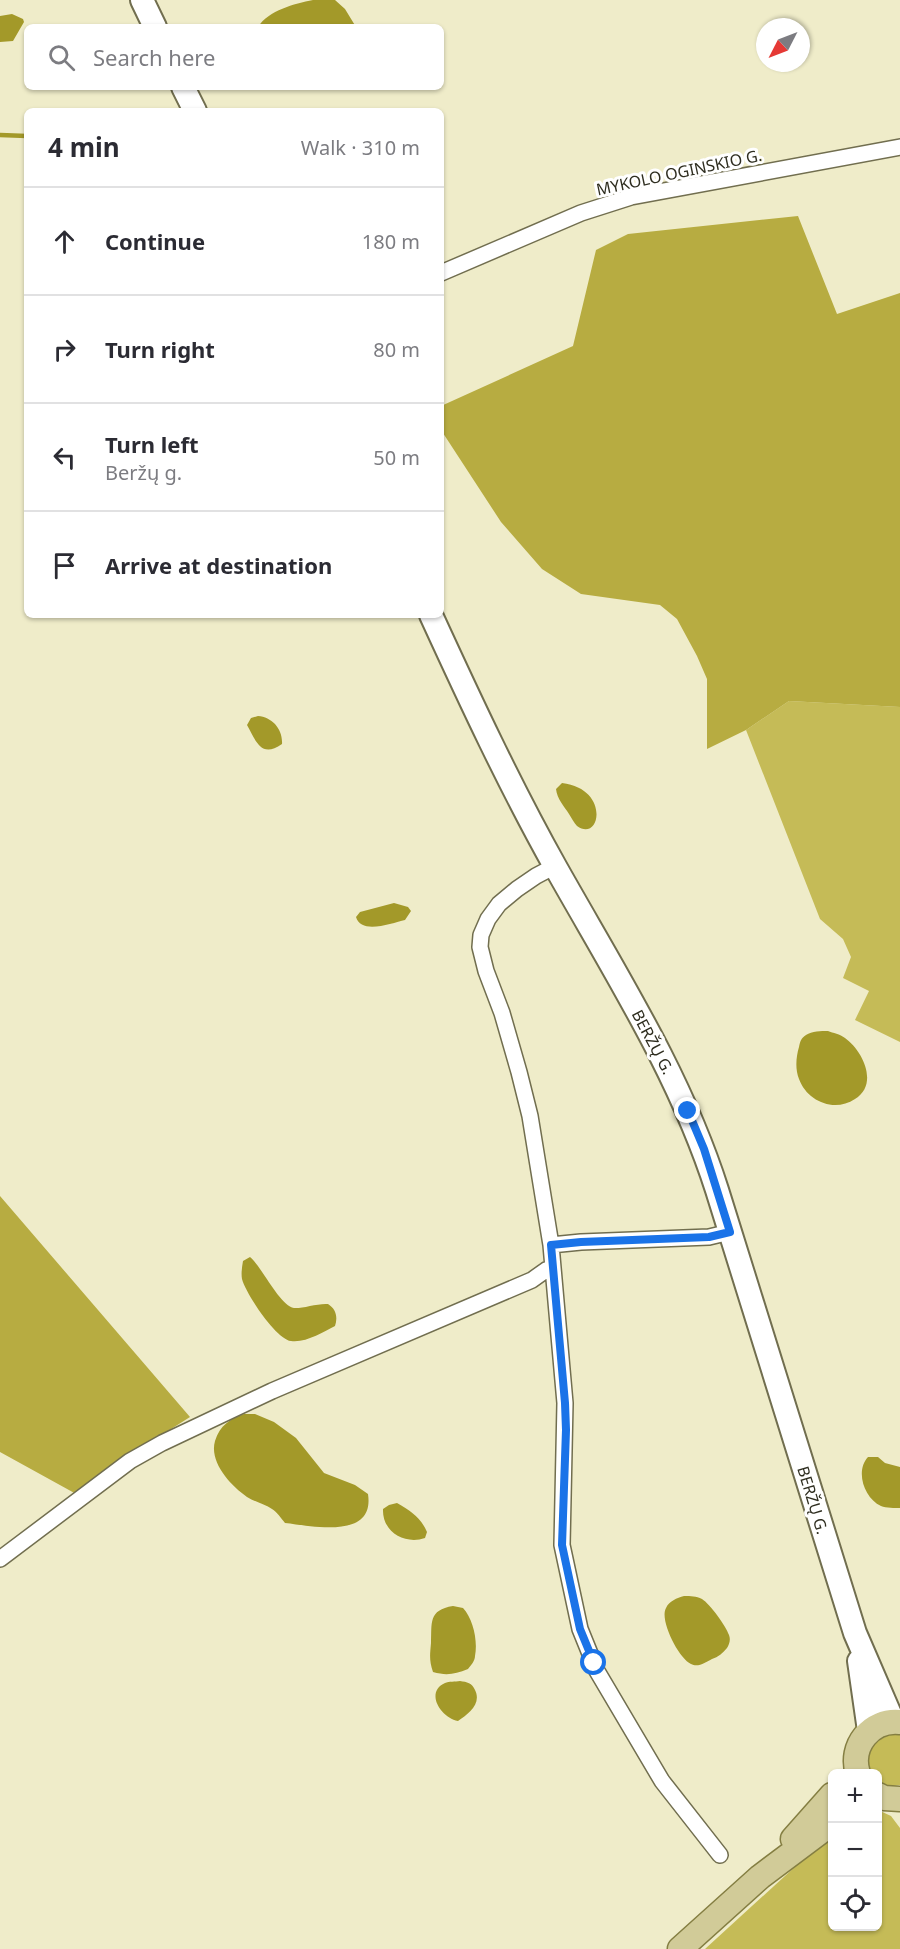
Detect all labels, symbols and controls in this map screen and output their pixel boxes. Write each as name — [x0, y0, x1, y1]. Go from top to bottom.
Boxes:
north arrow — [756, 18, 810, 72]
search box — [24, 24, 444, 90]
icon: search — [45, 41, 78, 74]
text: Search here — [93, 42, 215, 72]
text: 4 min — [48, 129, 120, 165]
text: Walk · 310 m — [301, 134, 420, 161]
street label: MYKOLO OGINSKIO G. — [594, 144, 764, 200]
icon: ahead — [48, 225, 81, 258]
text: Continue — [105, 226, 205, 256]
text: 180 m — [362, 228, 420, 255]
icon: right — [48, 333, 81, 366]
text: Turn right — [105, 334, 215, 364]
text: 80 m — [373, 336, 420, 363]
text: Turn left — [105, 429, 199, 459]
icon: left — [48, 441, 81, 474]
text: 50 m — [373, 444, 420, 471]
text: Beržų g. — [105, 459, 182, 486]
icon: arrive — [48, 549, 81, 582]
text: Arrive at destination — [105, 550, 332, 580]
street label: BERŽŲ G. — [627, 1006, 679, 1078]
route end — [674, 1097, 700, 1123]
street label: BERŽŲ G. — [792, 1463, 834, 1537]
route start — [580, 1649, 606, 1675]
map controls — [828, 1769, 882, 1931]
button: + — [828, 1769, 882, 1823]
button: − — [828, 1823, 882, 1877]
button: locate — [828, 1877, 882, 1931]

